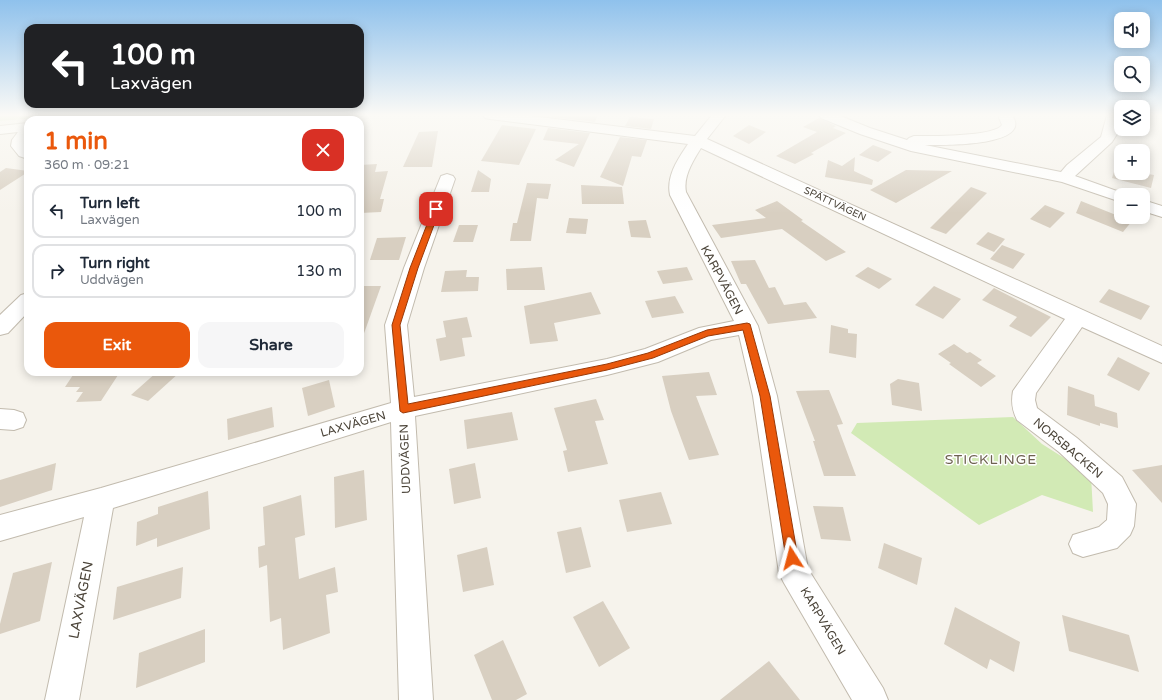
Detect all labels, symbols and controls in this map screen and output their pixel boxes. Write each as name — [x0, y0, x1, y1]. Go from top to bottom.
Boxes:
map controls — [1114, 12, 1150, 224]
button: sound — [1114, 12, 1150, 48]
text: 100 m — [110, 38, 196, 72]
icon: left — [44, 40, 96, 92]
button: search — [1114, 56, 1150, 92]
text: Laxvägen — [110, 72, 193, 94]
button: layers — [1114, 100, 1150, 136]
text: 1 min — [44, 127, 108, 156]
button: close — [302, 129, 344, 171]
button: + — [1114, 144, 1150, 180]
text: 360 m · 09:21 — [44, 157, 130, 173]
street label: SPÄTTVÄGEN — [802, 184, 868, 224]
button: − — [1114, 188, 1150, 224]
pin — [419, 192, 453, 226]
text: Turn left — [80, 194, 140, 212]
icon: arrive — [425, 198, 447, 220]
icon: left — [46, 200, 68, 222]
text: 100 m — [296, 202, 342, 220]
text: Laxvägen — [80, 212, 140, 228]
street label: KARPVÄGEN — [698, 243, 746, 317]
text: Turn right — [80, 254, 150, 272]
icon: right — [46, 260, 68, 282]
text: 130 m — [296, 262, 342, 280]
text: Uddvägen — [80, 272, 144, 288]
button: Exit — [44, 322, 190, 368]
button: Share — [198, 322, 344, 368]
street label: LAXVÄGEN — [319, 408, 387, 440]
street label: NORSBACKEN — [1031, 415, 1105, 481]
street label: UDDVÄGEN — [397, 424, 413, 494]
district label: STICKLINGE — [945, 451, 1037, 468]
position arrow — [771, 537, 813, 579]
street label: LAXVÄGEN — [65, 560, 97, 640]
street label: KARPVÄGEN — [797, 585, 849, 657]

